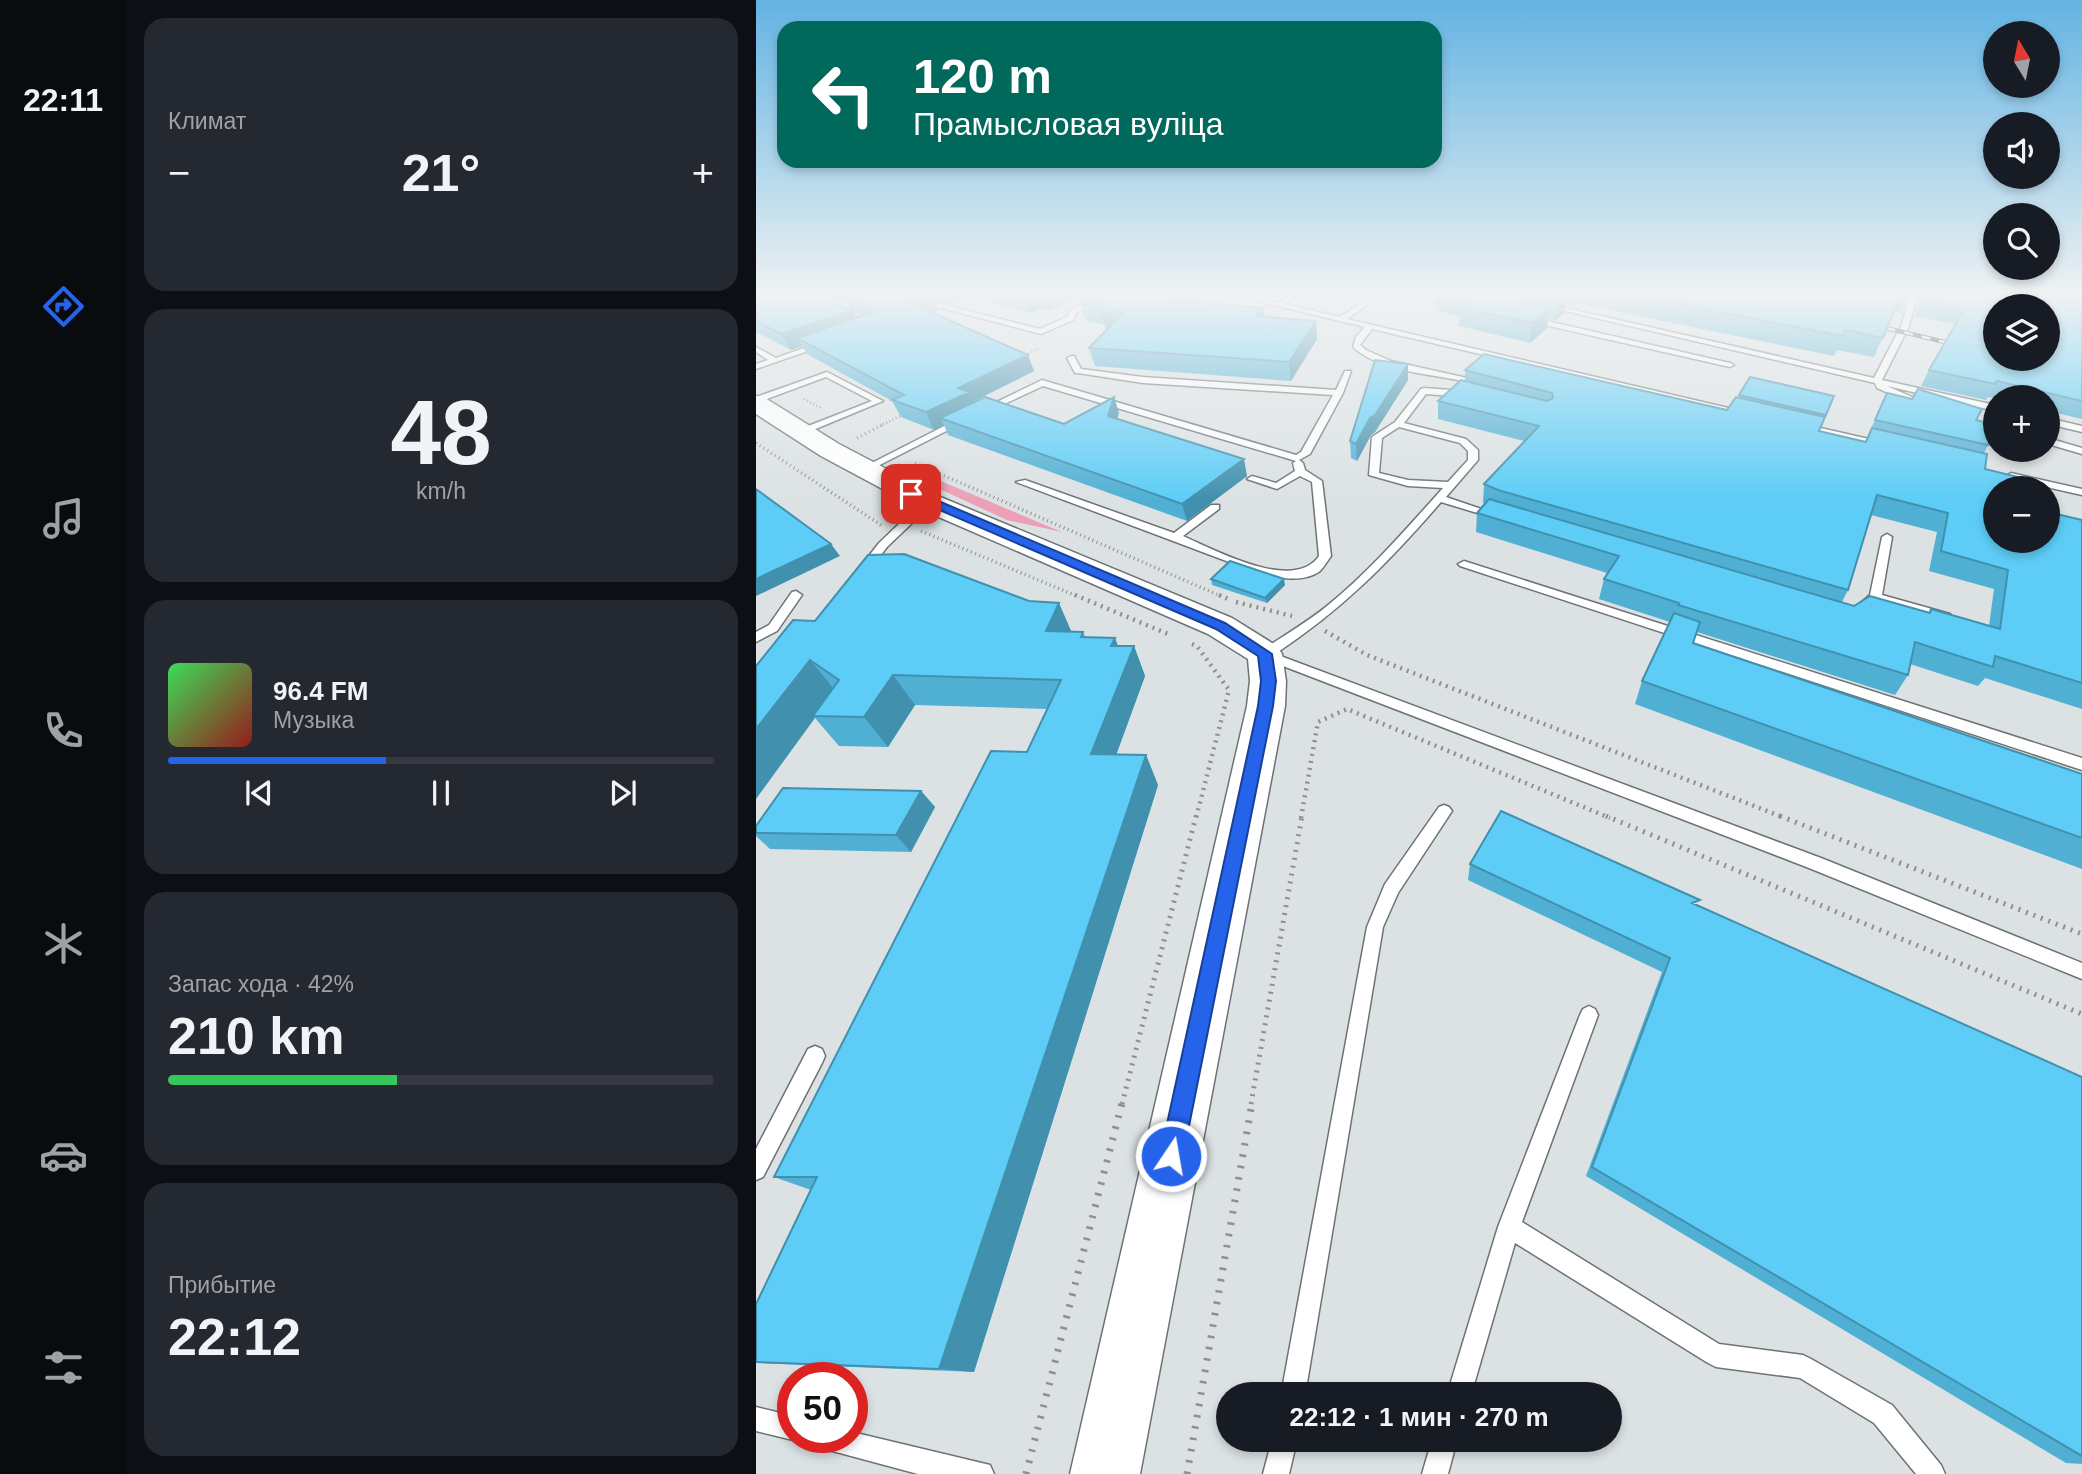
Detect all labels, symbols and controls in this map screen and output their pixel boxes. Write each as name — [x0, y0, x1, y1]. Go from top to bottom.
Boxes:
north arrow — [1983, 21, 2060, 98]
map controls — [1983, 21, 2060, 553]
icon: left — [798, 49, 889, 140]
text: 120 m — [913, 49, 1052, 103]
text: 22:11 — [23, 82, 103, 118]
text: Прамысловая вуліца — [913, 106, 1224, 142]
text: Климат — [168, 108, 246, 134]
button: sound — [1983, 112, 2060, 189]
text: 21° — [402, 144, 480, 202]
text: − — [168, 152, 190, 194]
text: + — [692, 152, 714, 194]
button: search — [1983, 203, 2060, 280]
icon: directions — [39, 282, 88, 331]
button: layers — [1983, 294, 2060, 371]
text: 48 — [390, 382, 492, 483]
button: + — [1983, 385, 2060, 462]
pin — [881, 464, 941, 524]
icon: arrive — [892, 475, 930, 513]
button: − — [1983, 476, 2060, 553]
text: km/h — [416, 478, 466, 504]
icon: music — [39, 494, 88, 543]
text: 96.4 FM — [273, 676, 368, 706]
icon: phone — [39, 706, 88, 755]
text: Музыка — [273, 707, 354, 733]
icon: previous — [240, 774, 278, 812]
icon: pause — [422, 774, 460, 812]
icon: next — [604, 774, 642, 812]
icon: climate — [39, 919, 88, 968]
text: Запас хода · 42% — [168, 971, 354, 997]
text: 210 km — [168, 1007, 344, 1065]
position arrow — [1134, 1119, 1208, 1193]
icon: car — [39, 1131, 88, 1180]
text: Прибытие — [168, 1272, 276, 1298]
text: 22:12 — [168, 1308, 301, 1366]
icon: filters — [39, 1343, 88, 1392]
speed limit sign: 50 — [777, 1362, 868, 1453]
text: 22:12 · 1 мин · 270 m — [1289, 1402, 1549, 1432]

